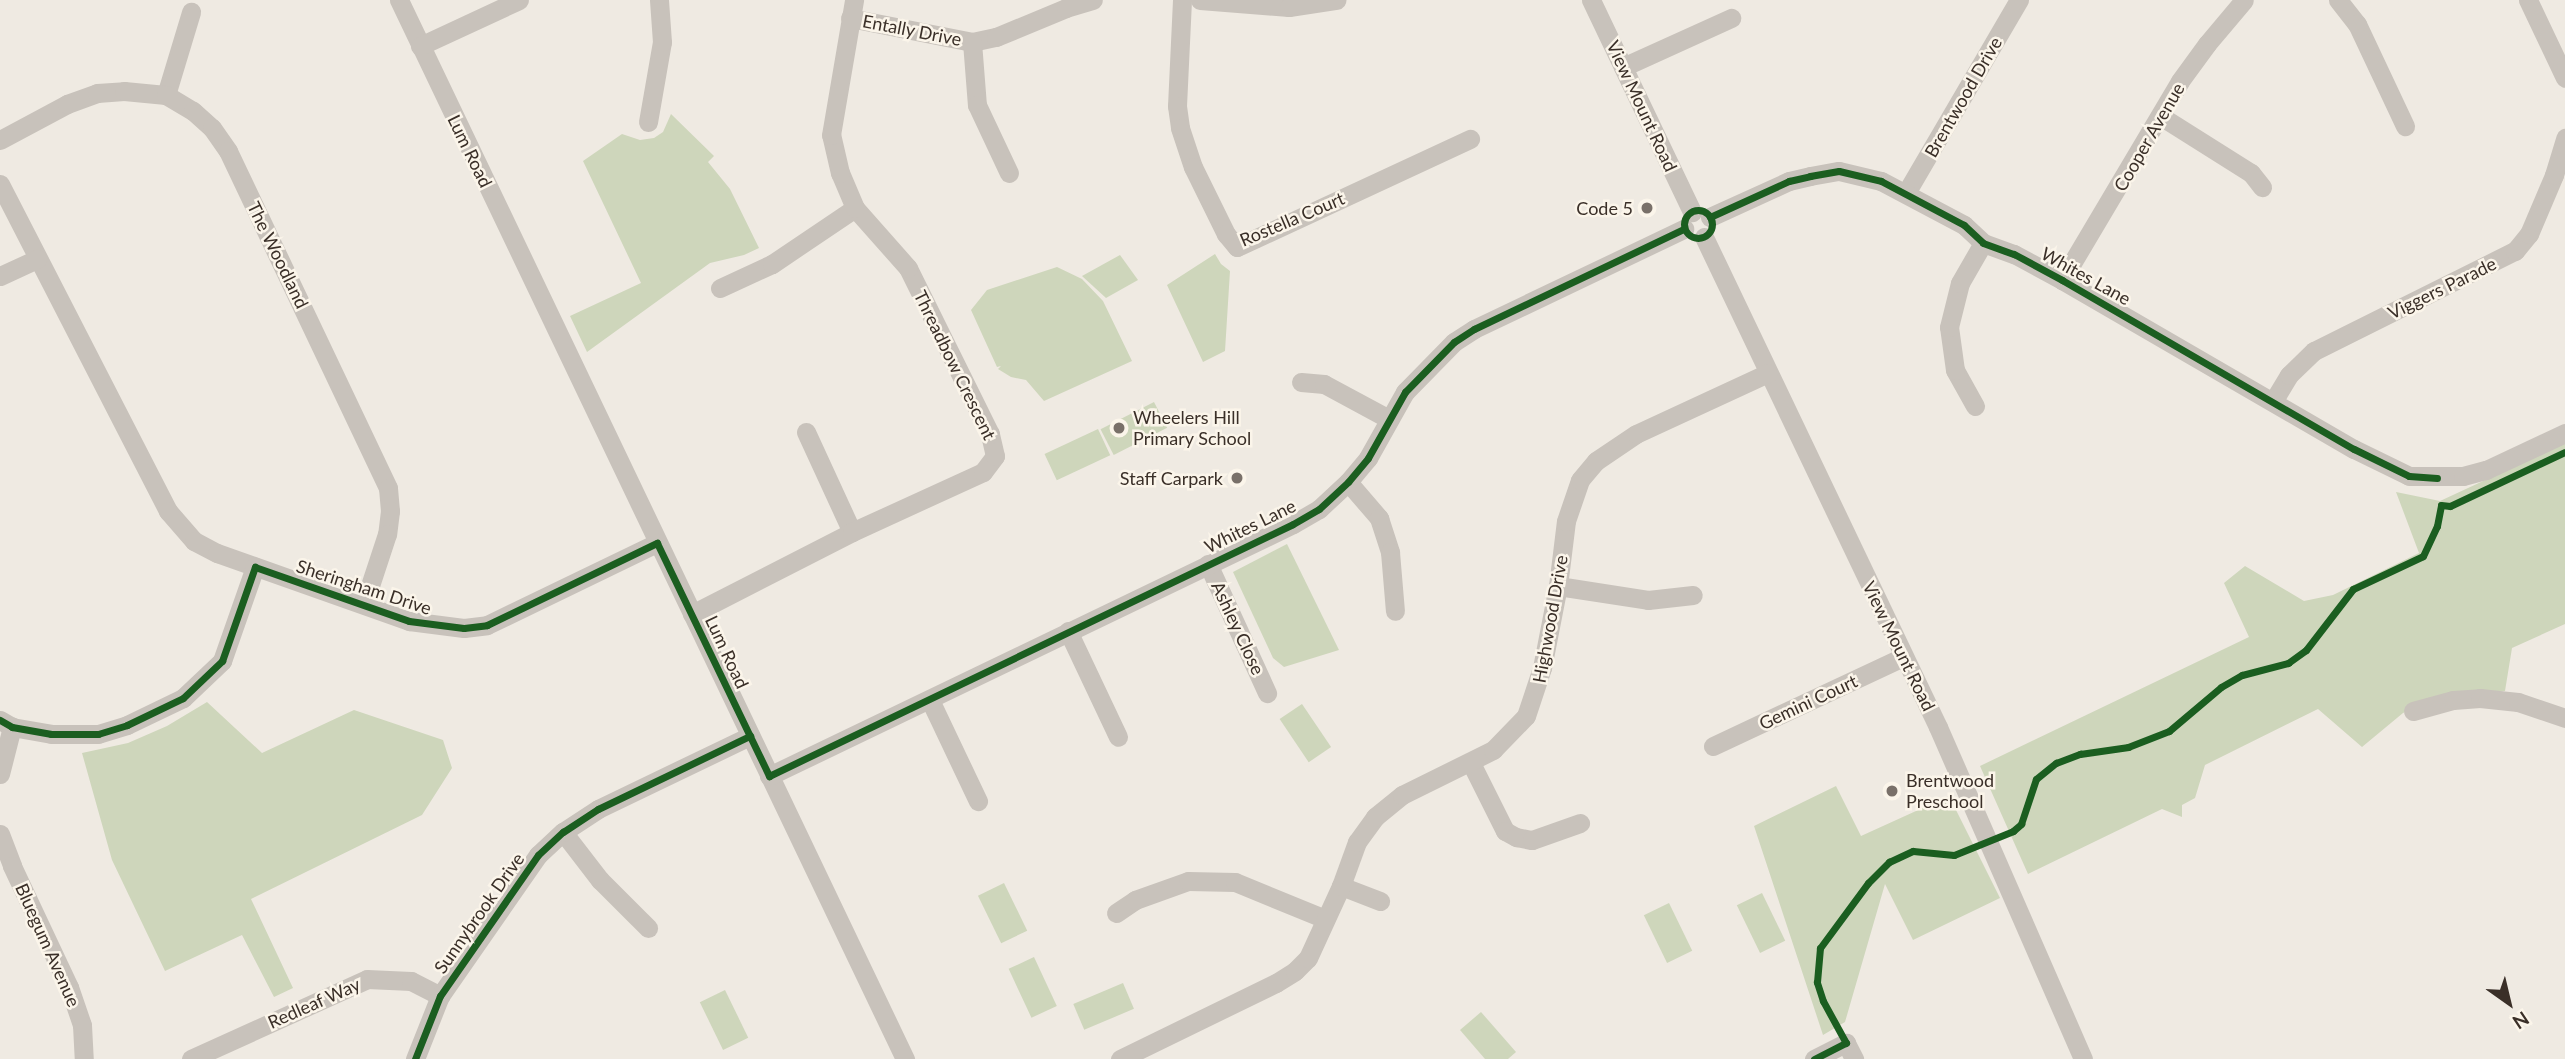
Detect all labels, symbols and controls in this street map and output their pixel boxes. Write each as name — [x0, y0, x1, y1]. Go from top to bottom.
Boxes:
street label: Entally Drive — [860, 10, 964, 50]
street label: Brentwood Drive — [1920, 33, 2006, 161]
street label: View Mount Road — [1602, 37, 1682, 175]
street label: Cooper Avenue — [2109, 79, 2189, 195]
street label: Lum Road — [443, 111, 497, 191]
street label: Rostella Court — [1236, 187, 1348, 251]
place label: Code 5 — [1576, 197, 1633, 219]
street label: The Woodland — [243, 198, 313, 312]
marker: Code 5 — [1639, 200, 1655, 216]
street label: Whites Lane — [2037, 243, 2135, 309]
street label: Viggers Parade — [2384, 252, 2500, 324]
street label: Threadbow Crescent — [909, 287, 1001, 443]
place label: Wheelers Hill Primary School — [1133, 407, 1252, 450]
marker: Wheelers Hill Primary School — [1111, 420, 1127, 436]
place label: Staff Carpark — [1120, 467, 1223, 489]
marker: Staff Carpark — [1229, 470, 1245, 486]
street label: Whites Lane — [1201, 495, 1299, 557]
street label: Highwood Drive — [1528, 553, 1572, 685]
street label: Sheringham Drive — [294, 555, 434, 619]
street label: View Mount Road — [1858, 577, 1940, 715]
street label: Ashley Close — [1207, 578, 1269, 678]
street label: Lum Road — [701, 612, 753, 692]
street label: Gemini Court — [1756, 670, 1860, 734]
place label: Brentwood Preschool — [1906, 770, 1994, 812]
marker: Brentwood Preschool — [1884, 783, 1900, 799]
street label: Sunnybrook Drive — [429, 849, 529, 977]
street label: Bluegum Avenue — [11, 880, 85, 1010]
north arrow — [2474, 968, 2544, 1038]
street label: Redleaf Way — [264, 973, 364, 1033]
text: N — [2509, 1007, 2534, 1034]

